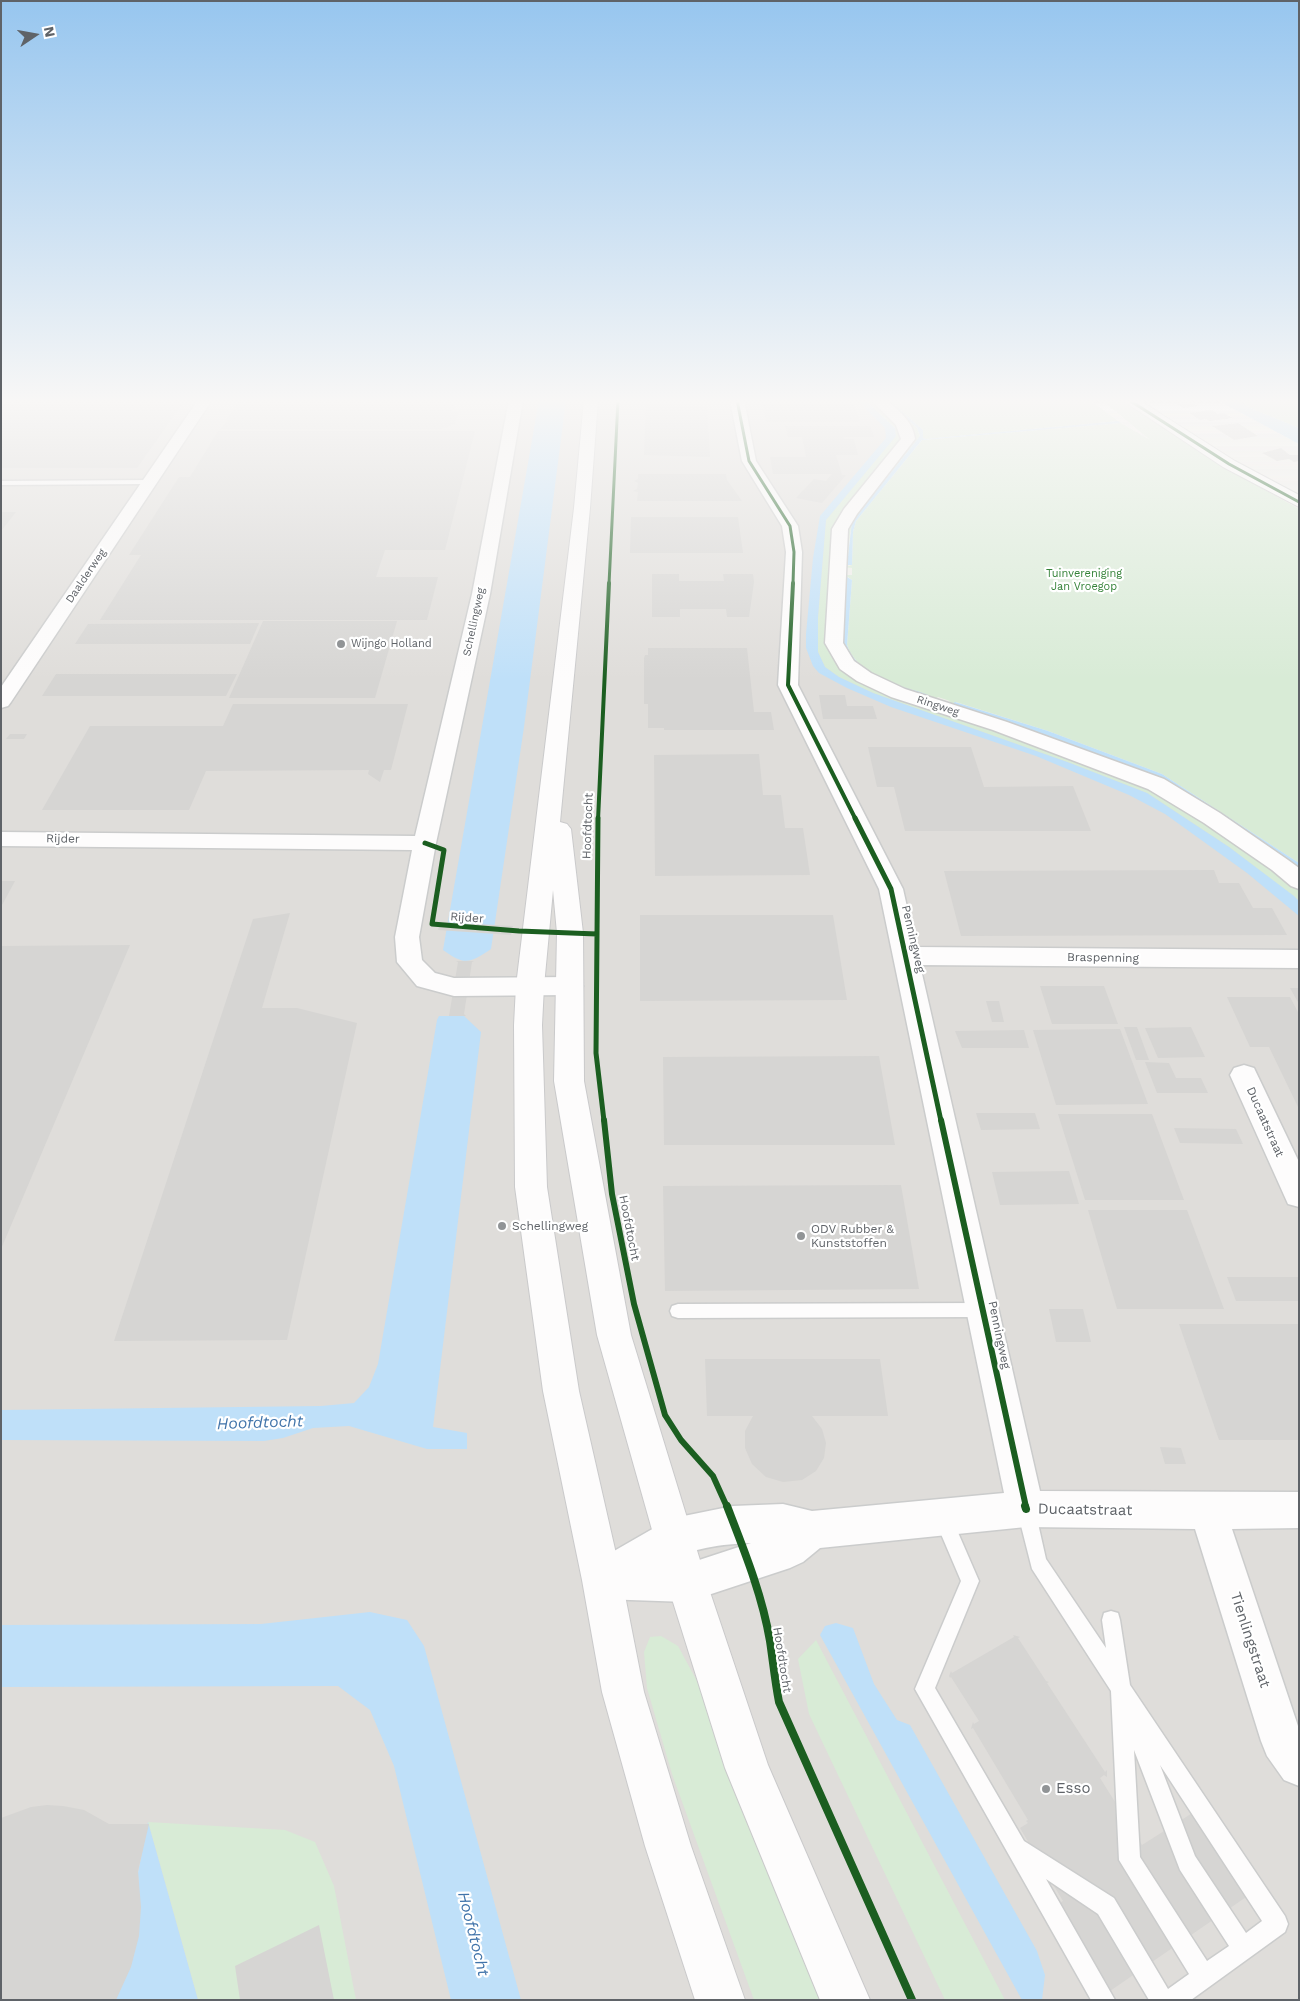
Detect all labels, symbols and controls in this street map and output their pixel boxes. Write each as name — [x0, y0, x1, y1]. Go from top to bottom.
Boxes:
north arrow — [10, 10, 60, 60]
text: N — [41, 25, 59, 39]
street label: Daalderweg — [63, 546, 109, 606]
park label: Tuinvereniging Jan Vroegop — [1046, 567, 1122, 593]
street label: Schellingweg — [460, 586, 488, 658]
place label: Wijngo Holland — [351, 637, 432, 651]
marker: Wijngo Holland — [335, 638, 347, 650]
street label: Ringweg — [915, 693, 961, 719]
street label: Hoofdtocht — [580, 793, 596, 859]
street label: Rijder — [46, 832, 80, 846]
street label: Penningweg — [898, 904, 928, 974]
street label: Rijder — [450, 910, 484, 926]
street label: Braspenning — [1067, 950, 1139, 966]
street label: Ducaatstraat — [1243, 1085, 1287, 1159]
street label: Hoofdtocht — [616, 1194, 642, 1262]
place label: Schellingweg — [512, 1219, 588, 1233]
marker: Schellingweg — [496, 1220, 508, 1232]
place label: ODV Rubber & Kunststoffen — [811, 1222, 894, 1250]
marker: ODV Rubber & Kunststoffen — [795, 1230, 807, 1242]
street label: Penningweg — [985, 1300, 1013, 1370]
water label: Hoofdtocht — [217, 1412, 303, 1434]
street label: Ducaatstraat — [1038, 1500, 1132, 1520]
street label: Tienlingstraat — [1226, 1590, 1274, 1690]
street label: Hoofdtocht — [770, 1626, 794, 1694]
place label: Esso — [1056, 1780, 1090, 1798]
marker: Esso — [1040, 1783, 1052, 1795]
water label: Hoofdtocht — [453, 1890, 493, 1978]

